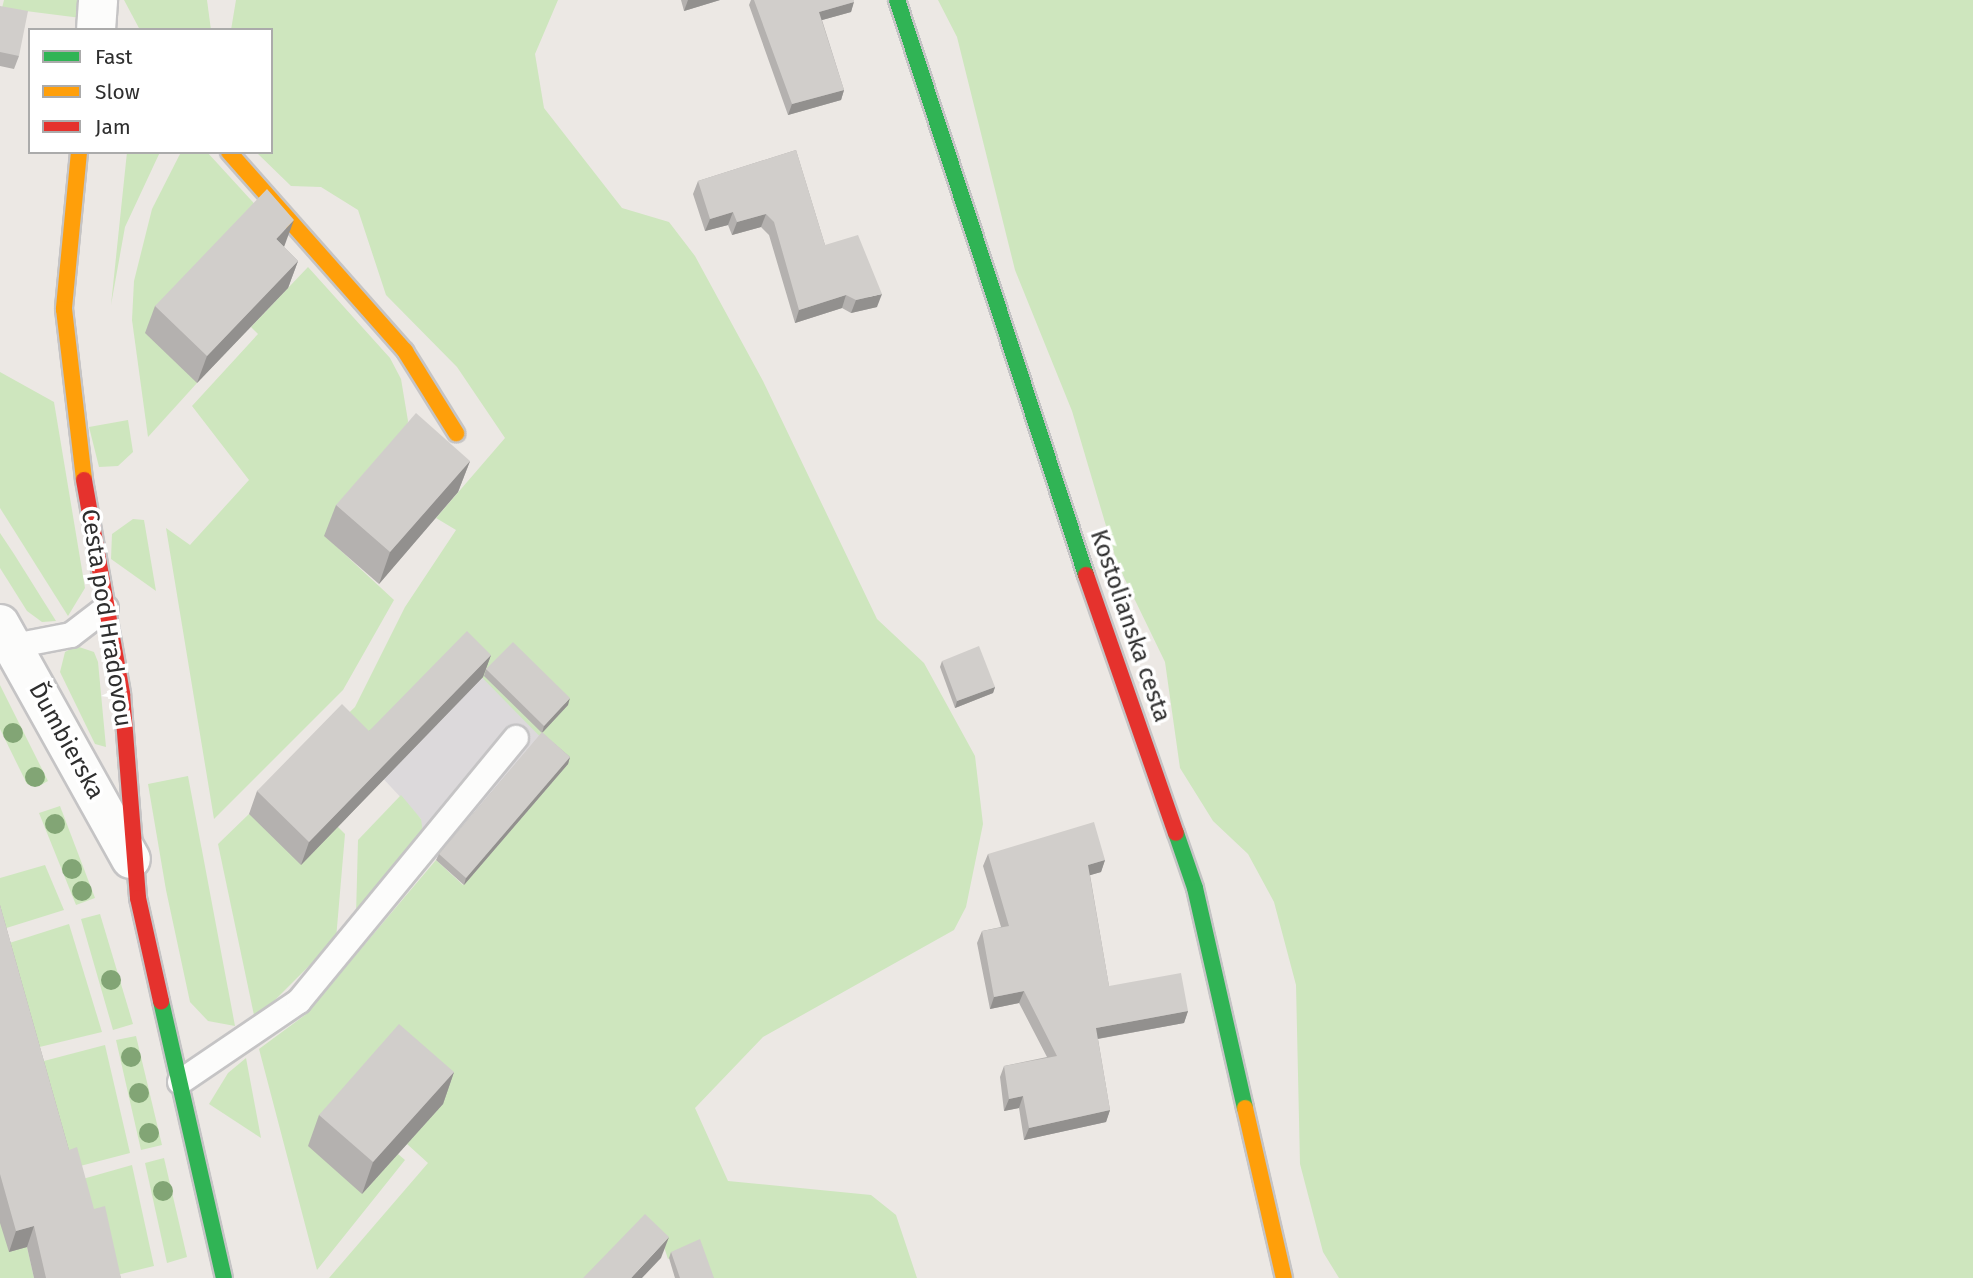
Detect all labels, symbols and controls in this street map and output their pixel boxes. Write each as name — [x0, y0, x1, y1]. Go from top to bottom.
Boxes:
legend — [28, 28, 273, 154]
text: Fast — [95, 44, 133, 70]
text: Slow — [95, 79, 140, 105]
text: Jam — [95, 114, 131, 140]
street label: Cesta pod Hradovou — [75, 507, 137, 729]
street label: Kostolianska cesta — [1084, 526, 1176, 726]
street label: Ďumbierska — [22, 678, 110, 804]

